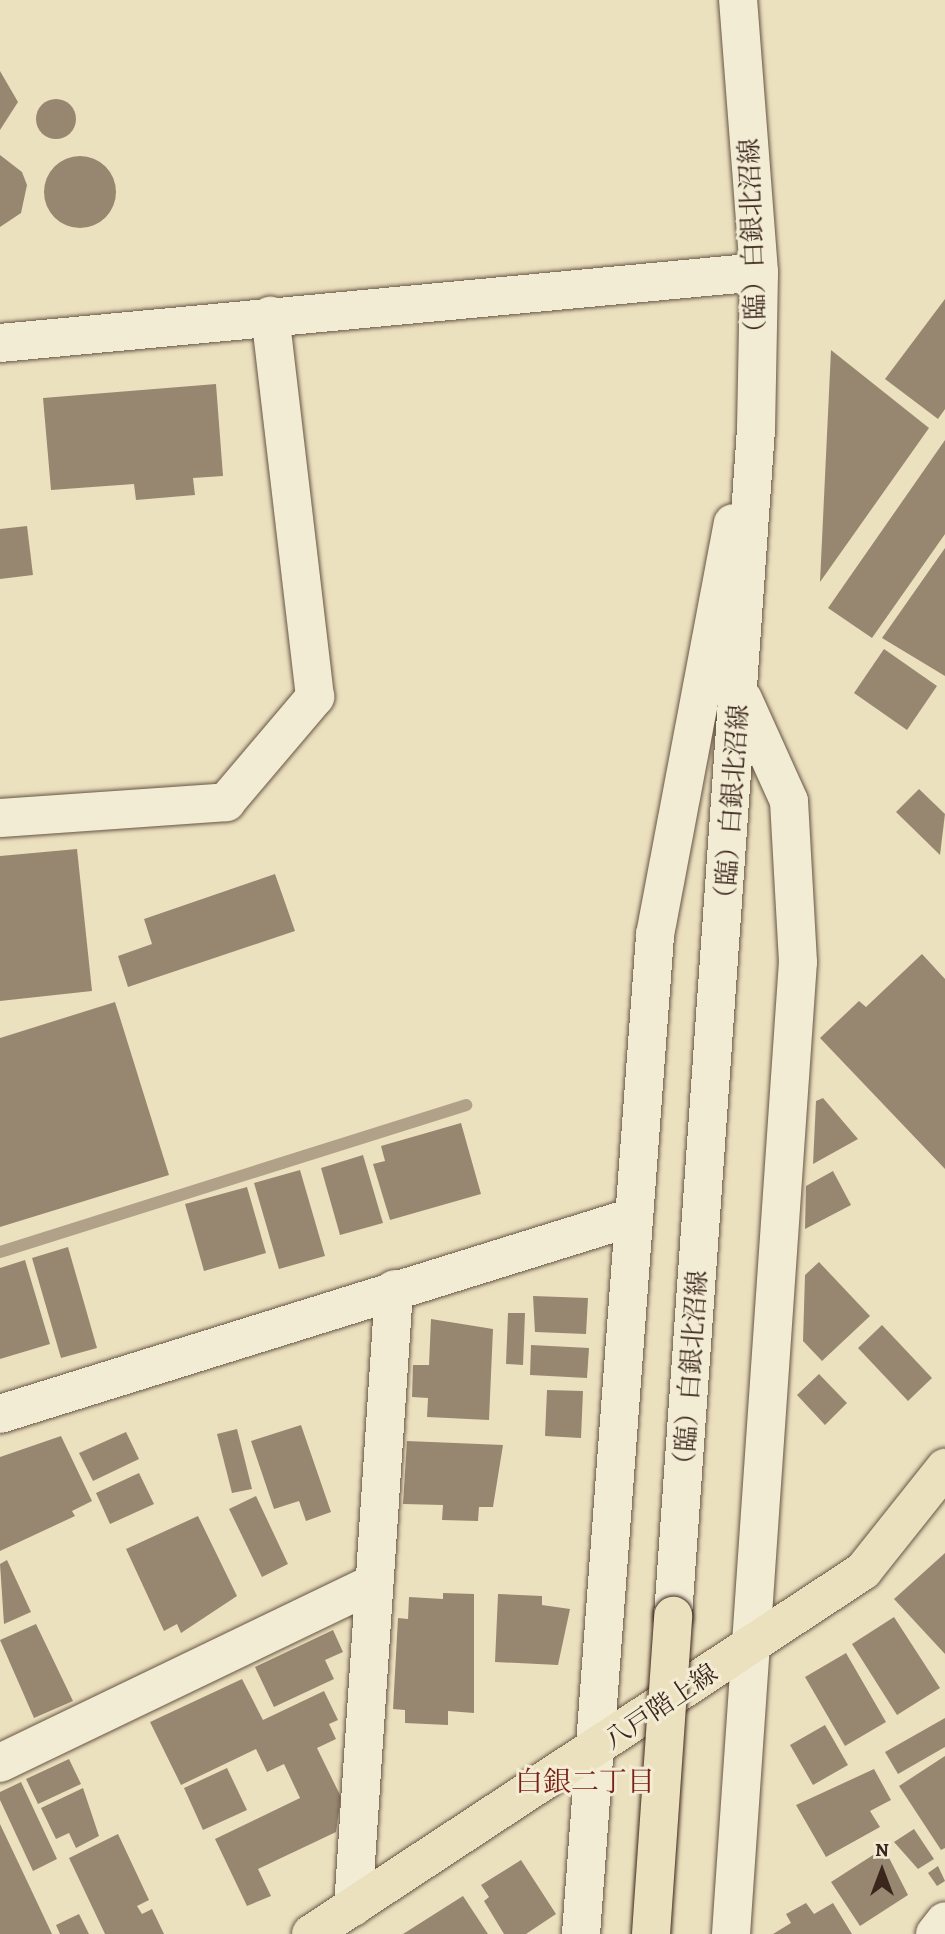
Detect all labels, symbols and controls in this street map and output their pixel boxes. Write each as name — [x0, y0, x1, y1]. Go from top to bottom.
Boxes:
street label: （臨）白銀北沼線 — [734, 138, 772, 346]
street label: （臨）白銀北沼線 — [709, 703, 755, 913]
street label: （臨）白銀北沼線 — [668, 1269, 714, 1479]
street label: 八戸階上線 — [598, 1658, 724, 1756]
district label: 白銀二丁目 — [515, 1765, 655, 1799]
north arrow — [847, 1836, 917, 1906]
text: N — [875, 1837, 889, 1863]

